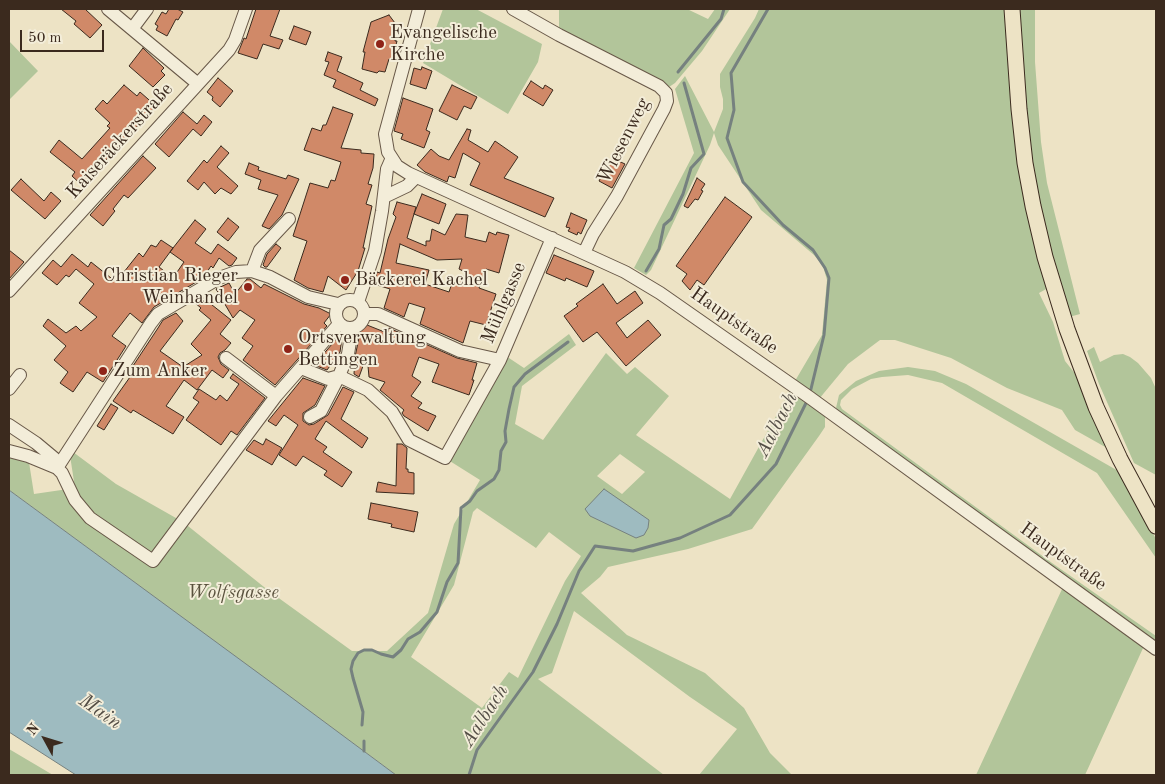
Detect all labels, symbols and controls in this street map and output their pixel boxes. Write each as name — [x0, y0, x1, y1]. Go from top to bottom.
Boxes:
scale bar — [22, 20, 106, 52]
place label: Evangelische Kirche — [390, 22, 497, 66]
text: 50 m — [28, 31, 62, 46]
marker: Evangelische Kirche — [374, 38, 386, 50]
street label: Kaiseräckerstraße — [62, 78, 178, 204]
street label: Wiesenweg — [593, 94, 655, 188]
street label: Mühlgasse — [477, 259, 531, 347]
place label: Christian Rieger Weinhandel — [103, 265, 238, 309]
place label: Bäckerei Kachel — [355, 269, 488, 291]
marker: Bäckerei Kachel — [339, 274, 351, 286]
marker: Christian Rieger Weinhandel — [242, 281, 254, 293]
street label: Hauptstraße — [686, 282, 782, 360]
place label: Ortsverwaltung Bettingen — [298, 327, 426, 371]
marker: Ortsverwaltung Bettingen — [282, 343, 294, 355]
place label: Zum Anker — [113, 360, 207, 382]
marker: Zum Anker — [97, 365, 109, 377]
water label: Aalbach — [751, 389, 803, 461]
street label: Hauptstraße — [1015, 518, 1111, 596]
park label: Wolfsgasse — [187, 582, 279, 604]
water label: Aalbach — [456, 680, 514, 752]
water label: Main — [74, 689, 126, 735]
north arrow — [20, 714, 70, 764]
text: N — [25, 721, 42, 738]

